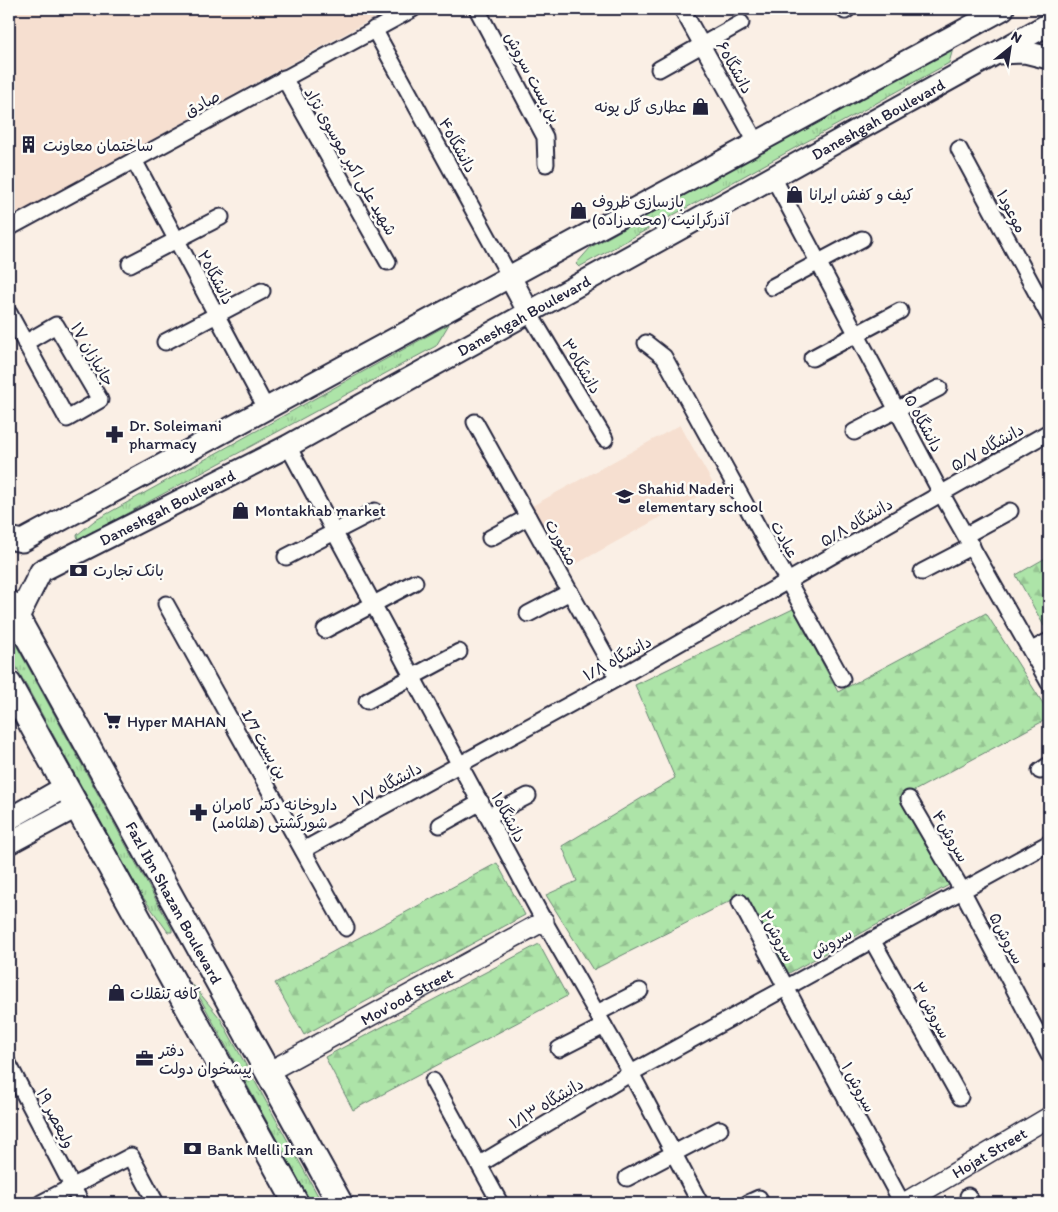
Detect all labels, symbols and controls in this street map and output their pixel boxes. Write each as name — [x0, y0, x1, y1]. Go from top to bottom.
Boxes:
north arrow — [986, 22, 1036, 72]
text: N — [1008, 27, 1025, 47]
street label: بن بست سروش — [500, 29, 564, 126]
street label: دانشگاه۶ — [712, 37, 757, 97]
street label: Daneshgah Boulevard — [808, 75, 948, 164]
street label: شهید علی اکبر موسوی نژاد — [300, 84, 401, 239]
street label: صادق — [181, 86, 223, 121]
shop icon: عطاری گل پونه — [691, 96, 711, 116]
place label: عطاری گل پونه — [594, 97, 687, 117]
street label: دانشگاه۴ — [435, 114, 480, 176]
building icon: ساختمان معاونت — [19, 135, 39, 155]
place label: ساختمان معاونت — [43, 136, 153, 155]
shop icon: کیف و کفش ایرانا — [785, 184, 805, 204]
place label: کیف و کفش ایرانا — [809, 185, 914, 204]
street label: موعود۱ — [991, 186, 1031, 236]
place label: بازسازی ظروف آذرگرانیت (محمدزاده) — [592, 192, 730, 229]
shop icon: بازسازی ظروف آذرگرانیت (محمدزاده) — [568, 200, 588, 220]
street label: دانشگاه۲ — [193, 247, 238, 308]
street label: Daneshgah Boulevard — [454, 271, 594, 360]
street label: جانبازان ۱۷ — [67, 319, 118, 389]
street label: دانشگاه۳ — [558, 335, 605, 397]
street label: دانشگاه ۵ — [900, 391, 947, 455]
place label: Dr. Soleimani pharmacy — [129, 416, 222, 453]
street label: دانشگاه ۵/۷ — [947, 420, 1027, 475]
pharmacy icon: Dr. Soleimani pharmacy — [105, 424, 125, 444]
street label: Daneshgah Boulevard — [96, 465, 239, 550]
place label: Shahid Naderi elementary school — [638, 479, 763, 516]
school or university icon: Shahid Naderi elementary school — [614, 487, 634, 507]
street label: دانشگاه ۵/۸ — [817, 494, 896, 551]
shop icon: Montakhab market — [231, 500, 251, 520]
place label: Montakhab market — [255, 501, 386, 520]
street label: مشورت — [540, 516, 582, 569]
street label: عبادت — [767, 517, 802, 561]
bank icon: بانک تجارت — [69, 560, 89, 580]
place label: بانک تجارت — [93, 561, 164, 580]
street label: دانشگاه ۱/۸ — [580, 632, 655, 685]
street label: بن بست 1/7 — [237, 706, 292, 783]
supermarket icon: Hyper MAHAN — [103, 711, 123, 731]
place label: Hyper MAHAN — [127, 712, 226, 731]
street label: دانشگاه ۱/۷ — [350, 758, 425, 811]
street label: دانشگاه۱ — [488, 789, 530, 845]
place label: داروخانه دکتر کامران شورگشتی (هلثامد) — [212, 795, 338, 833]
pharmacy icon: داروخانه دکتر کامران شورگشتی (هلثامد) — [188, 803, 208, 823]
street label: سروش۴ — [927, 807, 973, 866]
street label: Fazl Ibn Shazan Boulevard — [121, 818, 226, 987]
street label: سروش۲ — [755, 907, 799, 966]
street label: سروش۵ — [984, 909, 1028, 968]
street label: سروش — [807, 924, 856, 962]
street label: Mov'ood Street — [357, 964, 456, 1029]
street label: سروش ۳ — [908, 979, 955, 1042]
shop icon: کافه تنقلات — [106, 983, 126, 1003]
place label: کافه تنقلات — [130, 984, 200, 1003]
place label: دفتر پیشخوان دولت — [157, 1041, 252, 1079]
office icon: دفتر پیشخوان دولت — [135, 1049, 155, 1069]
street label: سروش ۱ — [837, 1059, 880, 1116]
street label: دانشگاه ۱/۱۳ — [506, 1074, 587, 1133]
street label: ولیعصر ۱۹ — [32, 1085, 79, 1151]
street label: Hojat Street — [949, 1123, 1030, 1182]
bank icon: Bank Melli Iran — [183, 1139, 203, 1159]
place label: Bank Melli Iran — [207, 1140, 313, 1159]

